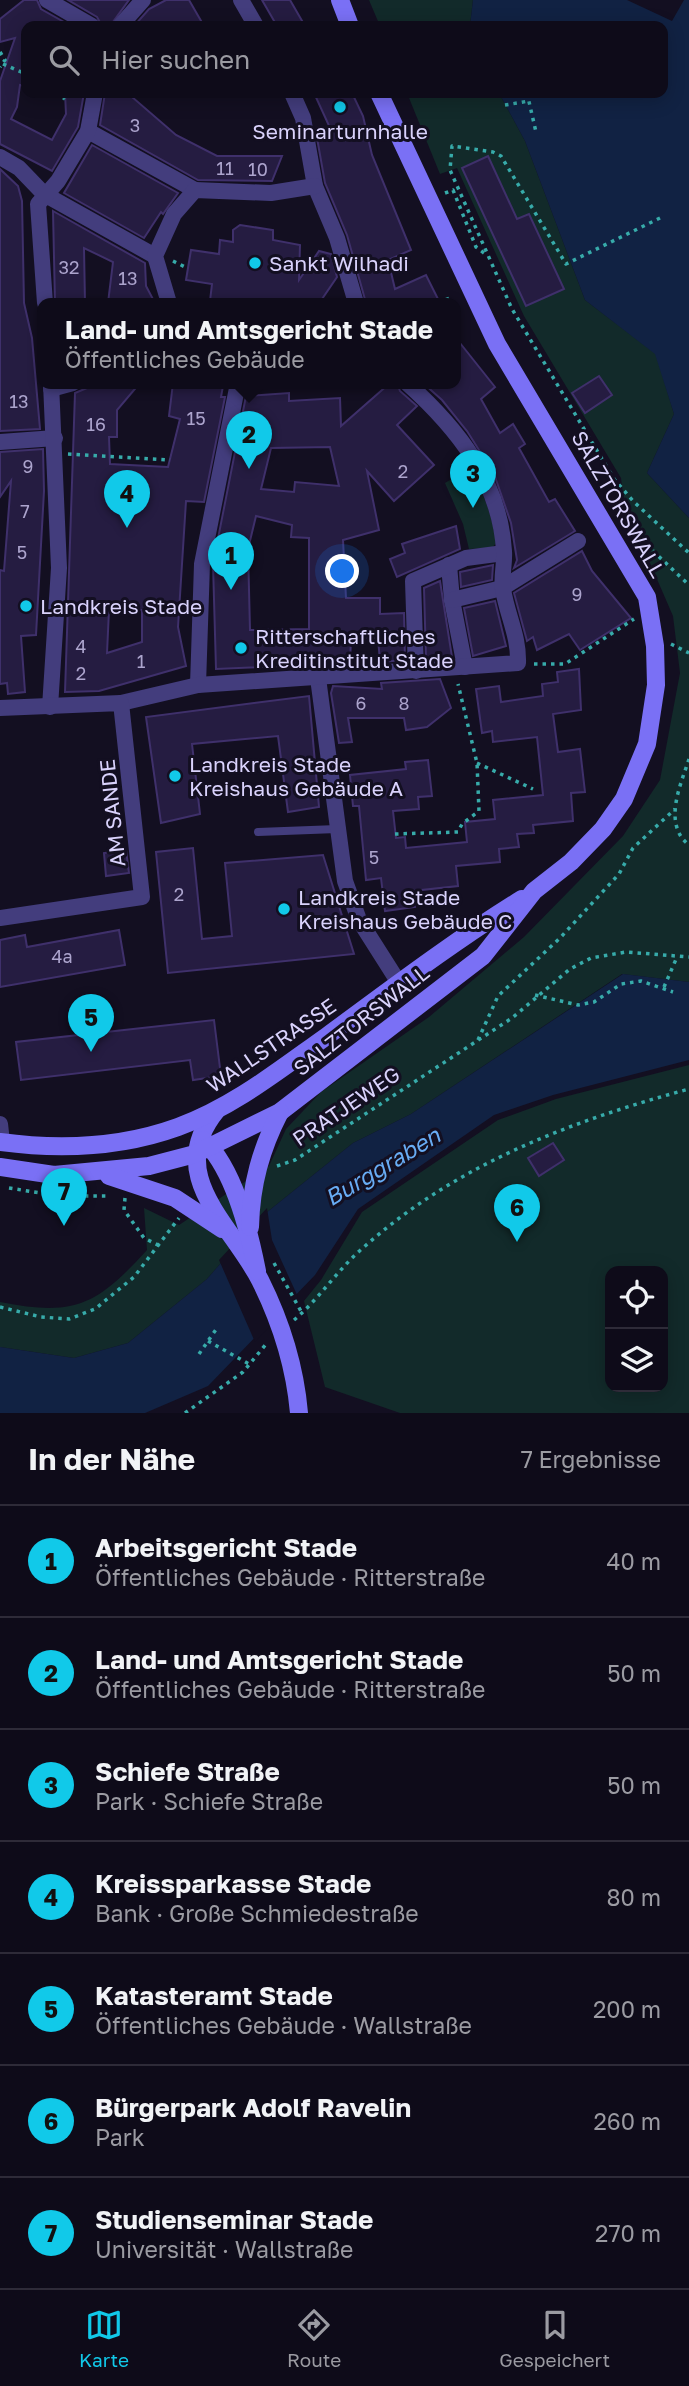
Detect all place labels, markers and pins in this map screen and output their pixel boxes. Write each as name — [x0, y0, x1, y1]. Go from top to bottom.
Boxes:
marker: Seminarturnhalle — [332, 99, 348, 115]
place label: Seminarturnhalle — [252, 118, 428, 144]
place label: Sankt Wilhadi — [269, 250, 409, 276]
marker: Sankt Wilhadi — [247, 255, 263, 271]
pin: 2 — [226, 411, 272, 469]
pin: 3 — [450, 450, 496, 508]
pin: 4 — [104, 470, 150, 528]
pin: 1 — [208, 532, 254, 590]
place label: Landkreis Stade — [40, 593, 202, 619]
marker: Landkreis Stade — [18, 598, 34, 614]
place label: Ritterschaftliches Kreditinstitut Stade — [255, 623, 453, 673]
marker: Ritterschaftliches Kreditinstitut Stade — [233, 640, 249, 656]
place label: Landkreis Stade Kreishaus Gebäude A — [189, 751, 403, 801]
marker: Landkreis Stade Kreishaus Gebäude A — [167, 768, 183, 784]
place label: Landkreis Stade Kreishaus Gebäude C — [298, 884, 512, 934]
marker: Landkreis Stade Kreishaus Gebäude C — [276, 901, 292, 917]
pin: 5 — [68, 994, 114, 1052]
pin: 7 — [41, 1168, 87, 1226]
pin: 6 — [494, 1184, 540, 1242]

